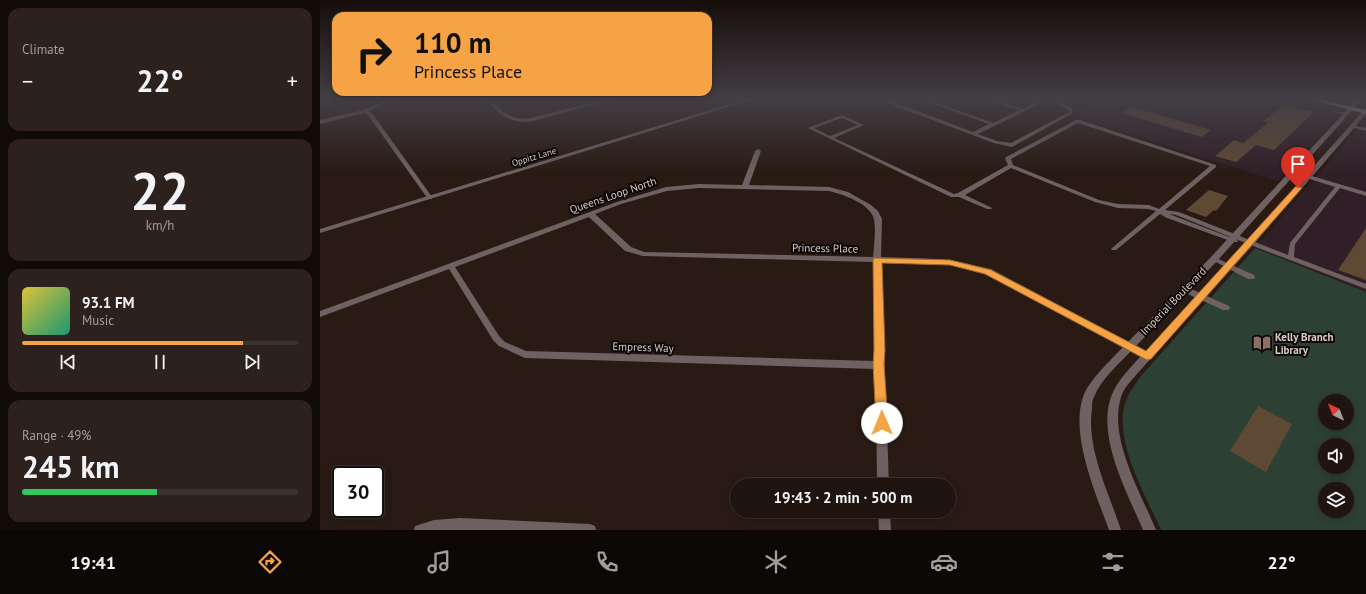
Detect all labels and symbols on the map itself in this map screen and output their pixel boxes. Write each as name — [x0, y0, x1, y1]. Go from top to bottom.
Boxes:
street label: Oppitz Lane — [510, 144, 558, 168]
pin — [1281, 147, 1315, 188]
street label: Queens Loop North — [568, 174, 658, 216]
street label: Princess Place — [792, 240, 859, 256]
street label: Imperial Boulevard — [1137, 264, 1209, 338]
place label: Kelly Branch Library — [1275, 330, 1334, 357]
library icon: Kelly Branch Library — [1252, 333, 1272, 353]
street label: Empress Way — [612, 339, 675, 355]
north arrow — [1318, 394, 1354, 430]
position arrow — [861, 402, 903, 444]
speed limit sign: 30 — [332, 466, 384, 518]

